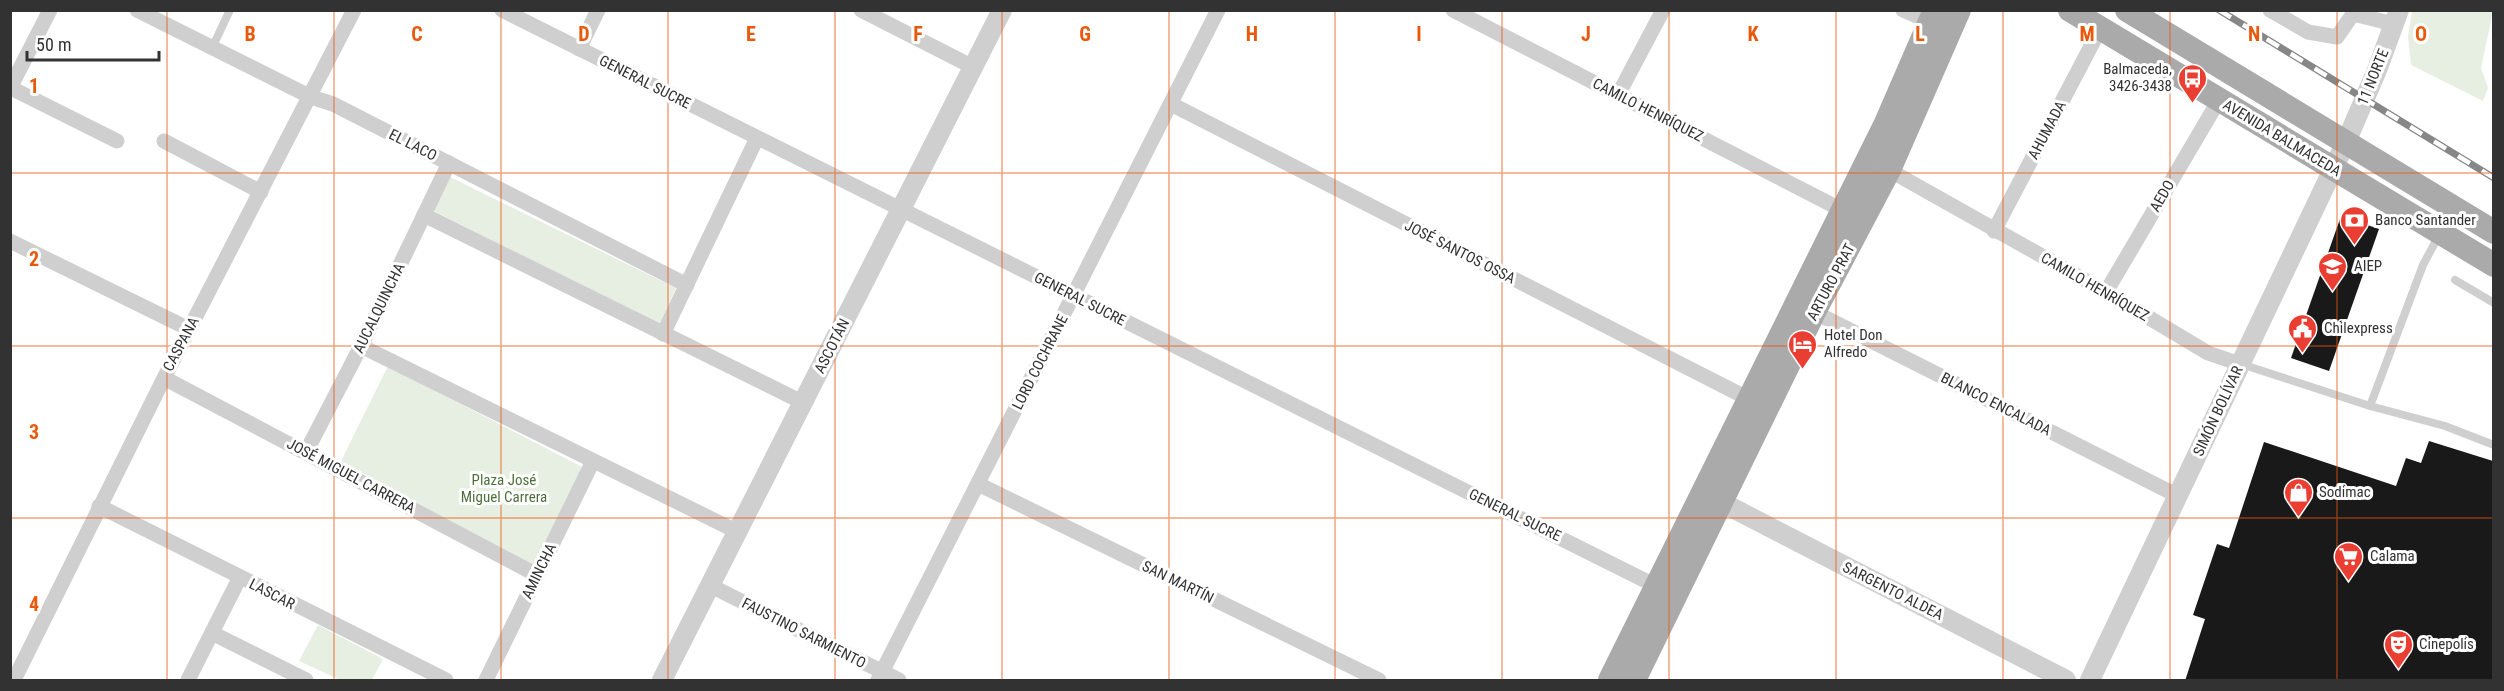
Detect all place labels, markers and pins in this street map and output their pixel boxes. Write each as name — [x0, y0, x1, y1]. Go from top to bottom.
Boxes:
place label: Balmaceda, 3426-3438 — [2103, 60, 2172, 95]
bus stop icon: Balmaceda, 3426-3438 — [2177, 62, 2209, 104]
bank icon: Banco Santander — [2338, 204, 2370, 246]
place label: Banco Santander — [2375, 211, 2476, 229]
school or university icon: AIEP — [2317, 250, 2349, 292]
place label: AIEP — [2354, 257, 2382, 275]
public building icon: Chilexpress — [2287, 312, 2319, 354]
place label: Chilexpress — [2324, 319, 2393, 337]
place label: Hotel Don Alfredo — [1824, 326, 1883, 361]
hotel icon: Hotel Don Alfredo — [1787, 328, 1819, 370]
shop icon: Sodimac — [2282, 476, 2314, 518]
place label: Sodimac — [2319, 483, 2371, 501]
supermarket icon: Calama — [2333, 540, 2365, 582]
place label: Calama — [2370, 547, 2415, 565]
theatre icon: Cinepolis — [2382, 628, 2414, 670]
place label: Cinepolis — [2419, 635, 2474, 653]

